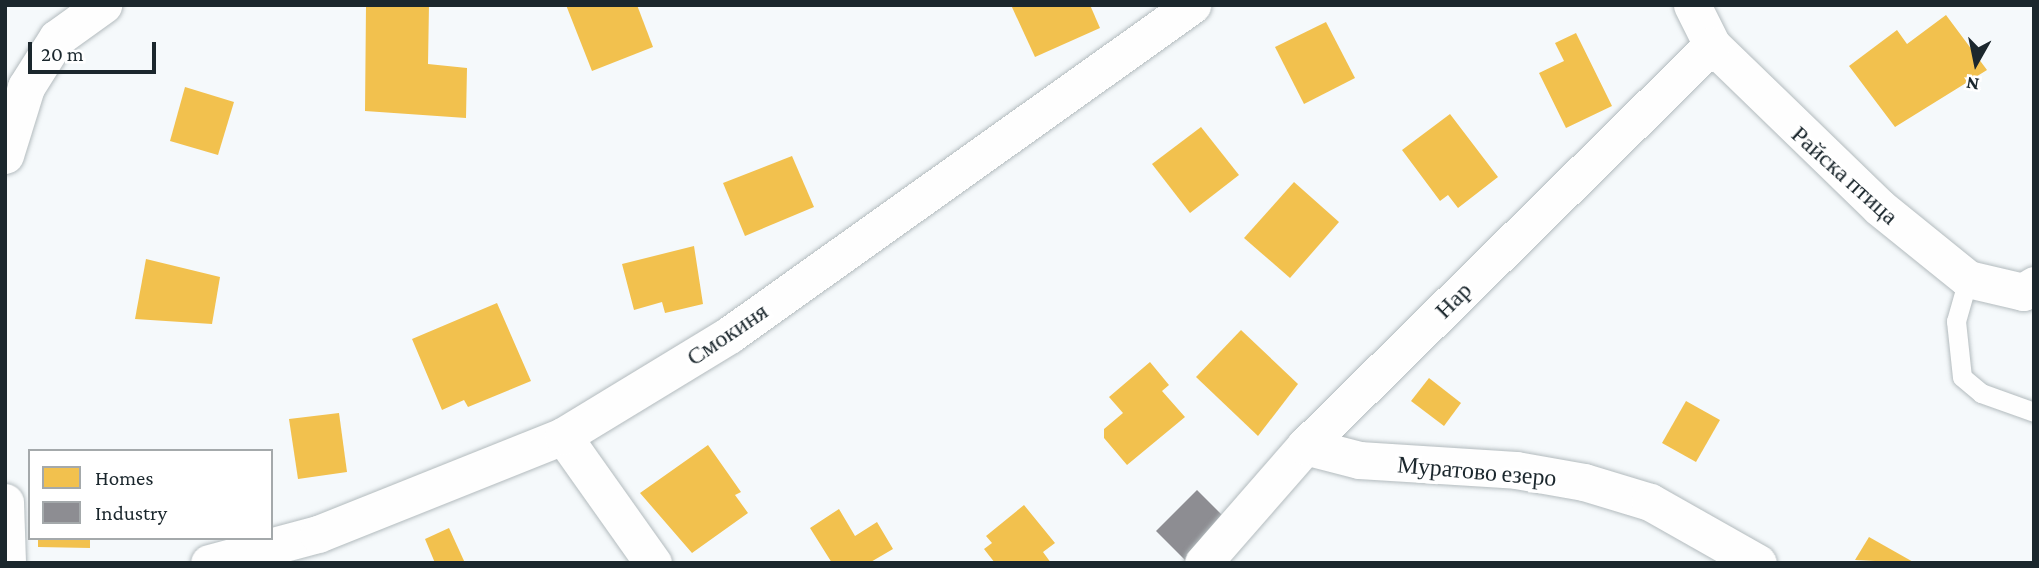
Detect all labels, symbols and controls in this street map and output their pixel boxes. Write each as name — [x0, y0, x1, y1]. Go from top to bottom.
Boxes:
scale bar — [32, 28, 159, 72]
north arrow — [1941, 28, 2011, 98]
text: 20 m — [41, 42, 84, 66]
text: N — [1965, 73, 1981, 96]
street label: Райска птица — [1786, 120, 1904, 230]
street label: Нар — [1429, 276, 1477, 324]
street label: Смокиня — [681, 296, 773, 372]
legend — [28, 449, 273, 540]
street label: Муратово езеро — [1396, 450, 1558, 492]
text: Homes — [95, 466, 154, 490]
text: Industry — [95, 501, 167, 525]

